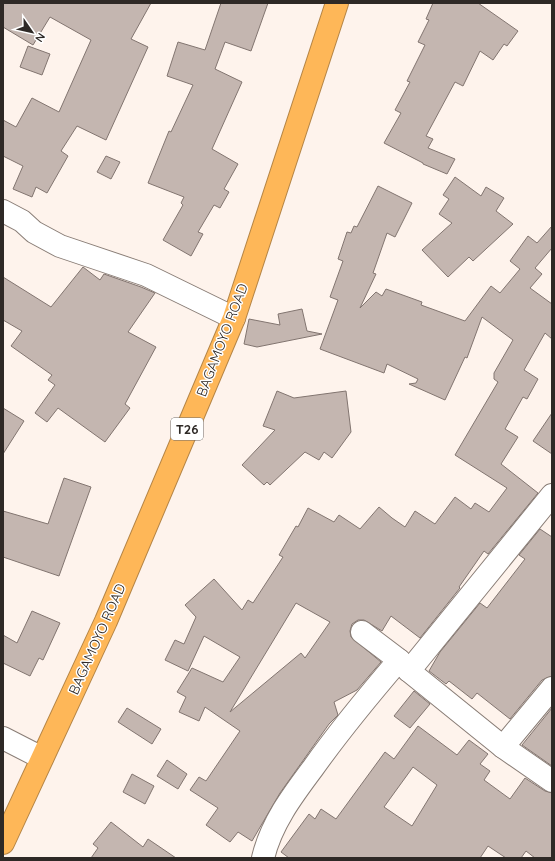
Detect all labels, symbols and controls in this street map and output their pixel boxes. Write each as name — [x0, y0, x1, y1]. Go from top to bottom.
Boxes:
north arrow — [12, 12, 52, 52]
text: N — [32, 30, 48, 45]
street label: BAGAMOYO ROAD — [192, 281, 252, 399]
road number: T26 — [171, 418, 203, 440]
street label: BAGAMOYO ROAD — [64, 581, 130, 697]

